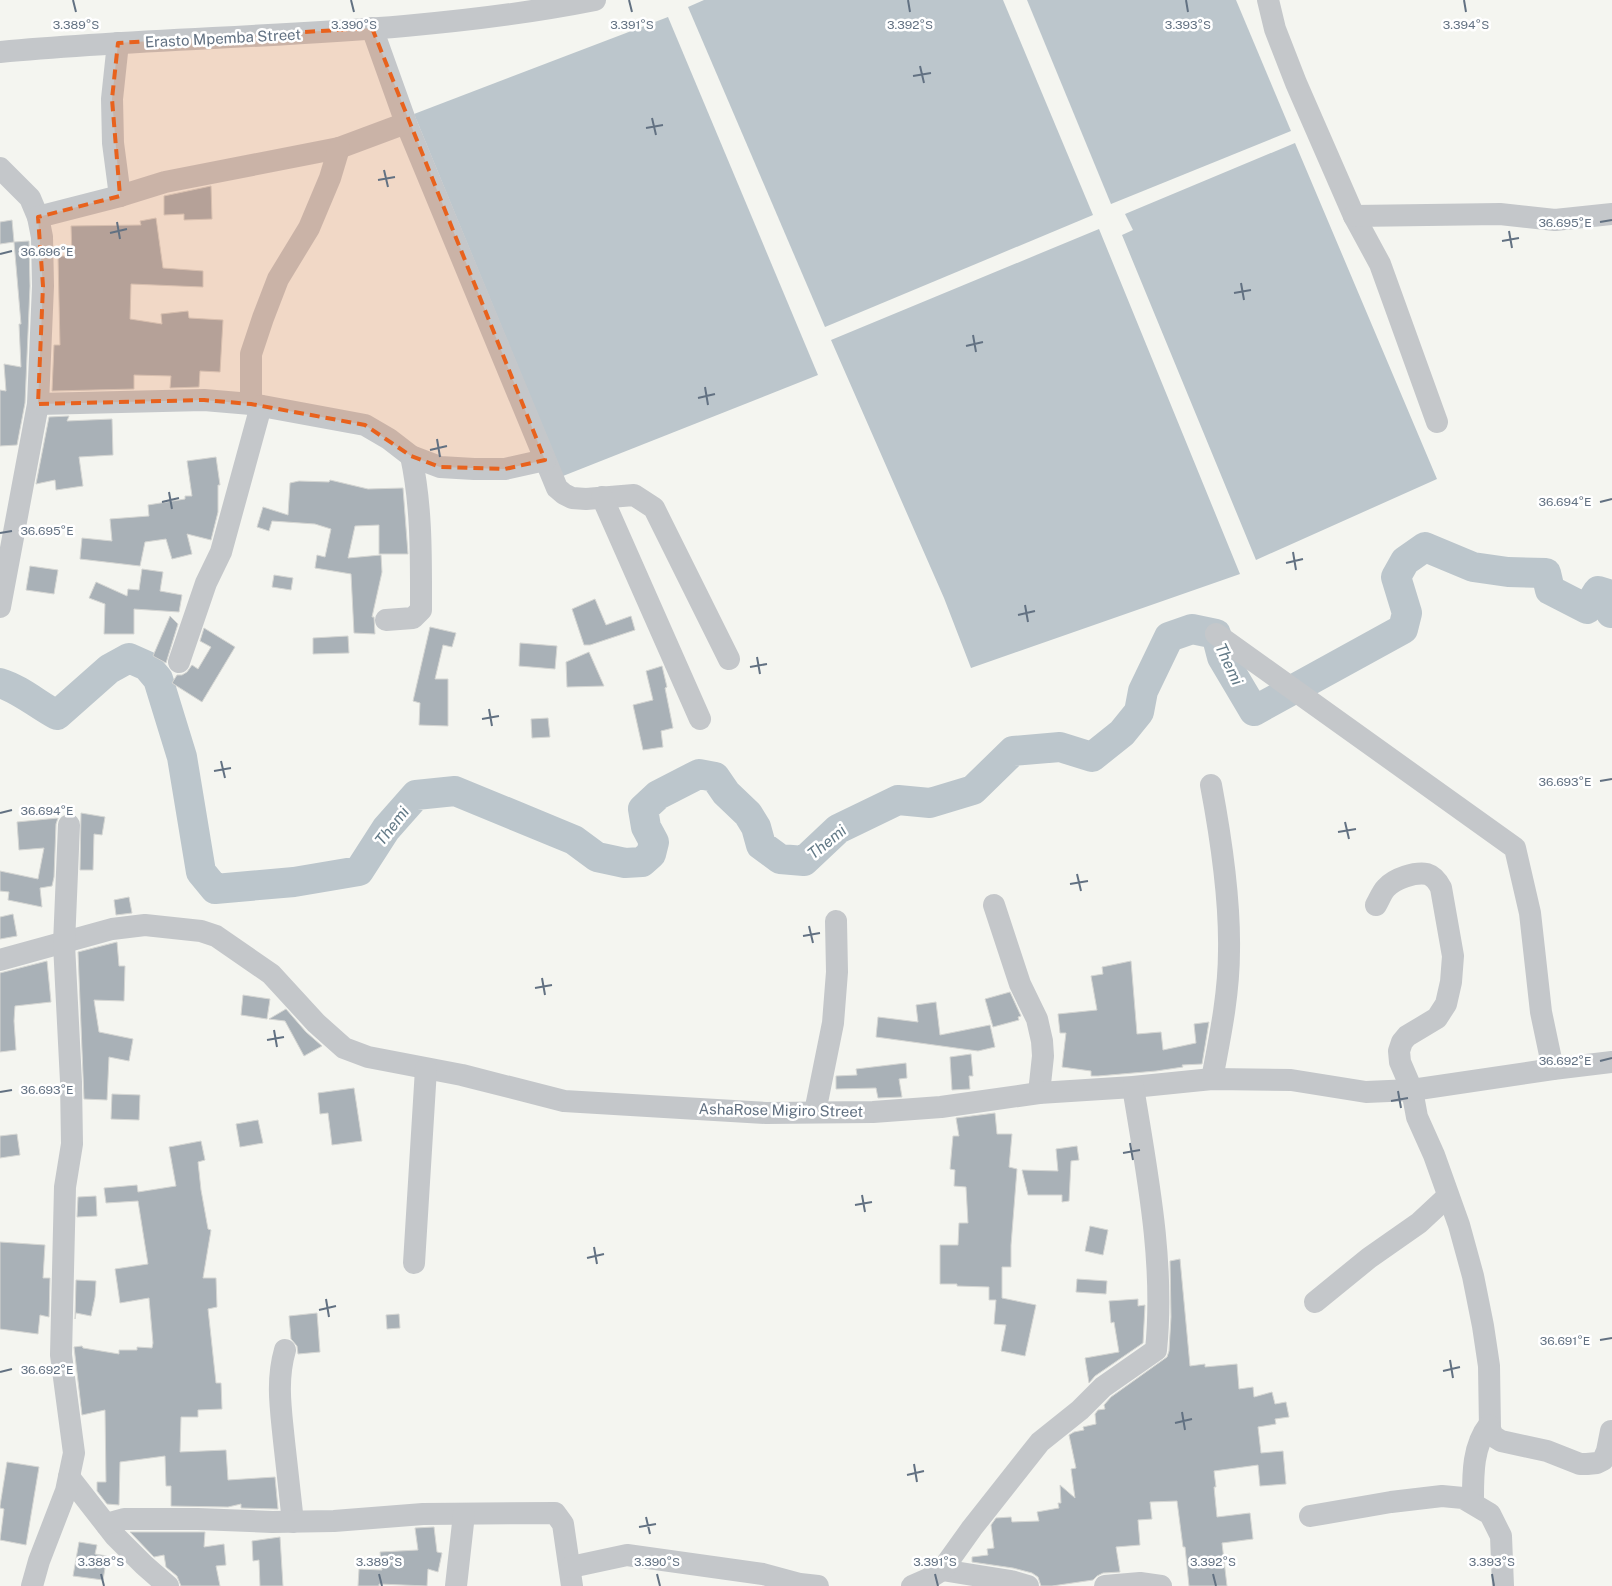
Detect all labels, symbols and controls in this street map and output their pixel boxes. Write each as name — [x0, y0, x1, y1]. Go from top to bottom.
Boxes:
text: 3.389°S — [53, 18, 99, 32]
text: 3.390°S — [331, 18, 377, 32]
text: 3.391°S — [610, 18, 654, 32]
text: 3.392°S — [887, 18, 933, 32]
text: 3.393°S — [1165, 18, 1211, 32]
text: 3.394°S — [1443, 18, 1489, 32]
street label: Erasto Mpemba Street — [145, 25, 302, 51]
text: 36.695°E — [1538, 216, 1592, 230]
text: 36.696°E — [21, 245, 73, 259]
text: 36.694°E — [1538, 495, 1592, 509]
text: 36.695°E — [20, 524, 74, 538]
water label: Themi — [1211, 640, 1247, 688]
text: 36.693°E — [1538, 775, 1592, 789]
water label: Themi — [371, 803, 413, 849]
text: 36.694°E — [20, 804, 74, 818]
water label: Themi — [804, 821, 850, 863]
text: 36.692°E — [1539, 1054, 1591, 1068]
text: 36.693°E — [20, 1083, 74, 1097]
street label: AshaRose Migiro Street — [699, 1100, 864, 1120]
text: 36.691°E — [1540, 1334, 1590, 1348]
text: 36.692°E — [21, 1363, 73, 1377]
text: 3.388°S — [78, 1555, 124, 1569]
text: 3.389°S — [356, 1555, 402, 1569]
text: 3.390°S — [634, 1555, 680, 1569]
text: 3.391°S — [913, 1555, 957, 1569]
text: 3.392°S — [1190, 1555, 1236, 1569]
text: 3.393°S — [1469, 1555, 1515, 1569]

